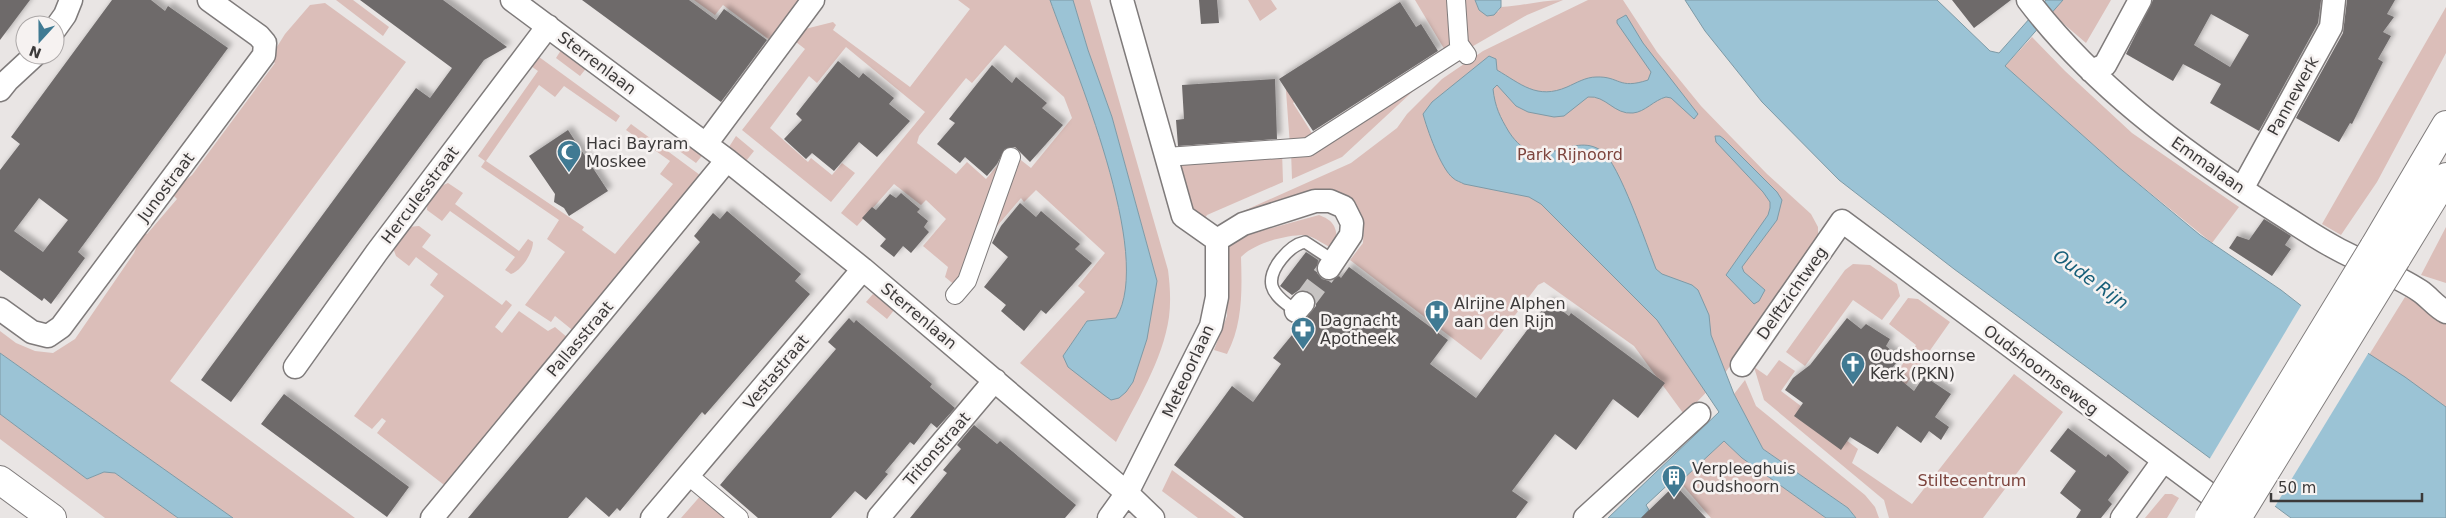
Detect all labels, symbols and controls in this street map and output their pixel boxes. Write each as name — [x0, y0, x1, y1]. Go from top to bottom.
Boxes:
north arrow — [15, 15, 65, 65]
street label: Sterrenlaan — [554, 27, 640, 99]
text: N — [27, 43, 44, 62]
street label: Pannewerk — [2263, 52, 2323, 139]
street label: Emmalaan — [2168, 133, 2248, 197]
place label: Haci Bayram Moskee — [586, 134, 688, 171]
mosque icon: Haci Bayram Moskee — [556, 139, 582, 173]
street label: Herculesstraat — [377, 143, 463, 247]
park label: Park Rijnoord — [1517, 145, 1623, 164]
street label: Junostraat — [133, 149, 198, 226]
street label: Delftzichtweg — [1753, 243, 1831, 343]
water label: Oude Rijn — [2049, 245, 2133, 313]
street label: Sterrenlaan — [877, 279, 961, 353]
place label: Alrijne Alphen aan den Rijn — [1454, 294, 1566, 331]
street label: Pallasstraat — [543, 297, 617, 381]
hospital icon: Alrijne Alphen aan den Rijn — [1424, 299, 1450, 333]
place label: Dagnacht Apotheek — [1320, 311, 1397, 348]
pharmacy icon: Dagnacht Apotheek — [1290, 316, 1316, 350]
street label: Oudshoornseweg — [1980, 321, 2102, 419]
street label: Meteoorlaan — [1158, 322, 1218, 420]
street label: Vestastraat — [739, 331, 813, 413]
place label: Oudshoornse Kerk (PKN) — [1870, 346, 1976, 383]
church icon: Oudshoornse Kerk (PKN) — [1840, 351, 1866, 385]
street label: Tritonstraat — [899, 408, 974, 491]
place label: Verpleeghuis Oudshoorn — [1692, 459, 1796, 496]
building icon: Verpleeghuis Oudshoorn — [1661, 464, 1687, 498]
scale bar — [2271, 470, 2422, 502]
park label: Stiltecentrum — [1918, 471, 2026, 490]
text: 50 m — [2278, 479, 2316, 497]

